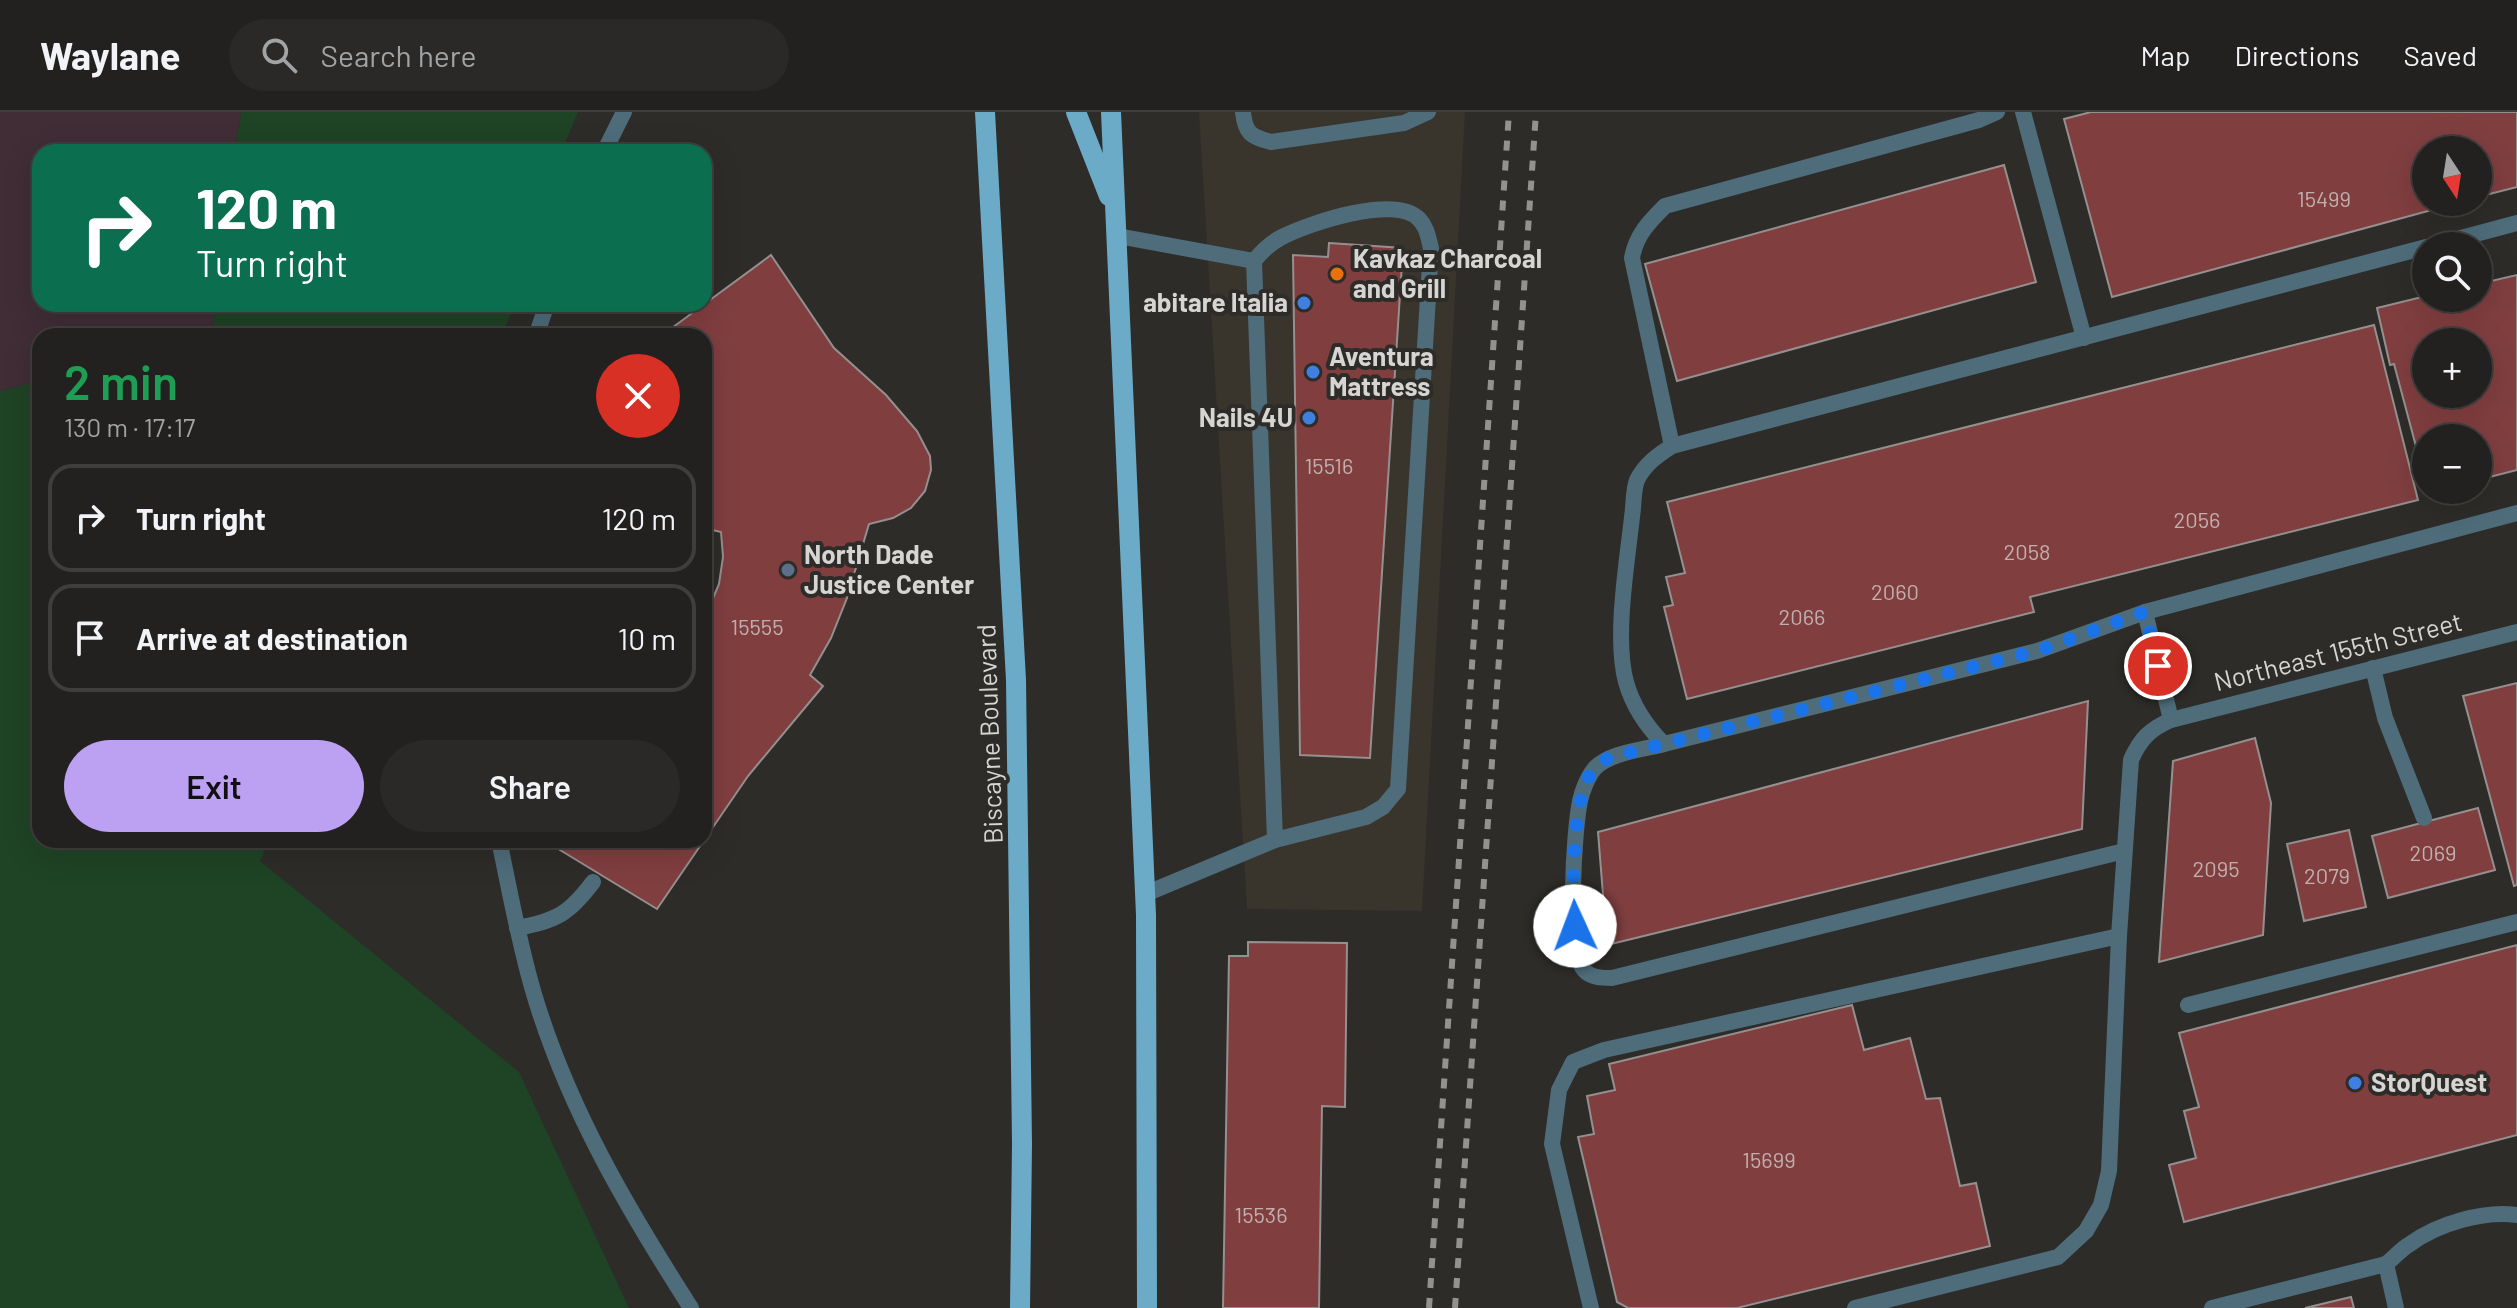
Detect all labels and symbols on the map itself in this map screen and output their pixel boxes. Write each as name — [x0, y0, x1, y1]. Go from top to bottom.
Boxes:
north arrow — [2412, 136, 2492, 216]
house number: 15499 — [2297, 185, 2351, 211]
place label: Kavkaz Charcoal and Grill — [1353, 242, 1542, 303]
marker: Kavkaz Charcoal and Grill — [1328, 265, 1346, 283]
place label: abitare Italia — [1143, 286, 1288, 317]
marker: abitare Italia — [1295, 294, 1313, 312]
place label: Aventura Mattress — [1329, 340, 1434, 401]
marker: Aventura Mattress — [1304, 363, 1322, 381]
place label: Nails 4U — [1199, 401, 1293, 432]
marker: Nails 4U — [1300, 409, 1318, 427]
house number: 15516 — [1305, 452, 1353, 478]
house number: 2056 — [2174, 506, 2220, 532]
place label: North Dade Justice Center — [804, 538, 974, 599]
house number: 2058 — [2004, 538, 2051, 564]
marker: North Dade Justice Center — [779, 561, 797, 579]
house number: 2060 — [1871, 578, 1919, 604]
house number: 2066 — [1779, 603, 1825, 629]
street label: Northeast 155th Street — [2210, 605, 2465, 696]
house number: 15555 — [731, 613, 783, 639]
street label: Biscayne Boulevard — [969, 624, 1008, 844]
pin — [2124, 632, 2192, 700]
house number: 2069 — [2409, 839, 2457, 865]
house number: 2095 — [2193, 855, 2240, 881]
house number: 2079 — [2304, 862, 2350, 888]
position arrow — [1533, 884, 1617, 968]
place label: StorQuest — [2371, 1066, 2487, 1097]
marker: StorQuest — [2346, 1074, 2364, 1092]
house number: 15699 — [1742, 1146, 1796, 1172]
house number: 15536 — [1235, 1201, 1287, 1227]

